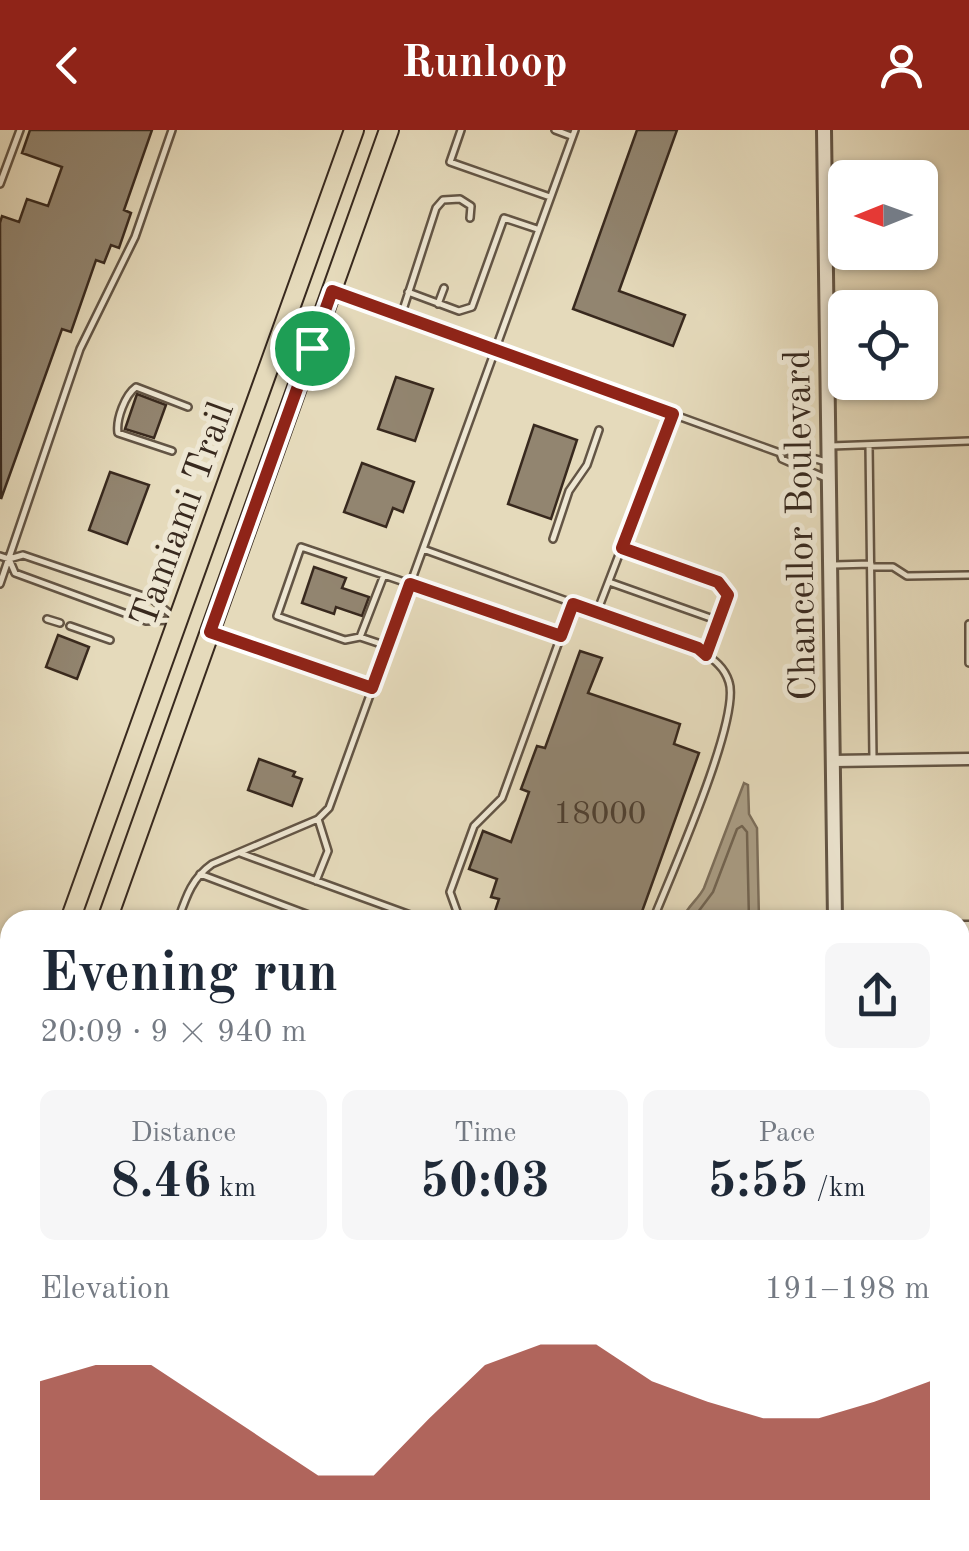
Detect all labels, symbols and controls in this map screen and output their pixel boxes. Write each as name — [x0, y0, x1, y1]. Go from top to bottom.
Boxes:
icon: back — [40, 38, 95, 93]
icon: person — [874, 38, 929, 93]
text: Runloop — [401, 42, 568, 87]
north arrow — [828, 160, 938, 270]
map controls — [828, 160, 938, 400]
button: locate — [828, 290, 938, 400]
pin — [270, 306, 355, 391]
icon: arrive — [285, 321, 340, 376]
street label: Chancellor Boulevard — [780, 349, 824, 701]
street label: Tamiami Trail — [126, 398, 242, 633]
house number: 18000 — [554, 799, 646, 831]
button: share — [825, 943, 930, 1048]
text: Evening run — [40, 948, 338, 1003]
text: 20:09 · 9 × 940 m — [40, 1017, 307, 1049]
text: Distance — [131, 1120, 236, 1148]
text: Time — [454, 1120, 516, 1148]
text: Pace — [758, 1120, 815, 1148]
text: 8.46 — [111, 1158, 212, 1208]
text: 50:03 — [420, 1158, 550, 1208]
text: 5:55 — [708, 1158, 809, 1208]
text: km — [212, 1175, 256, 1203]
text: /km — [809, 1175, 866, 1203]
text: Elevation — [40, 1274, 170, 1306]
text: 191–198 m — [764, 1274, 930, 1306]

